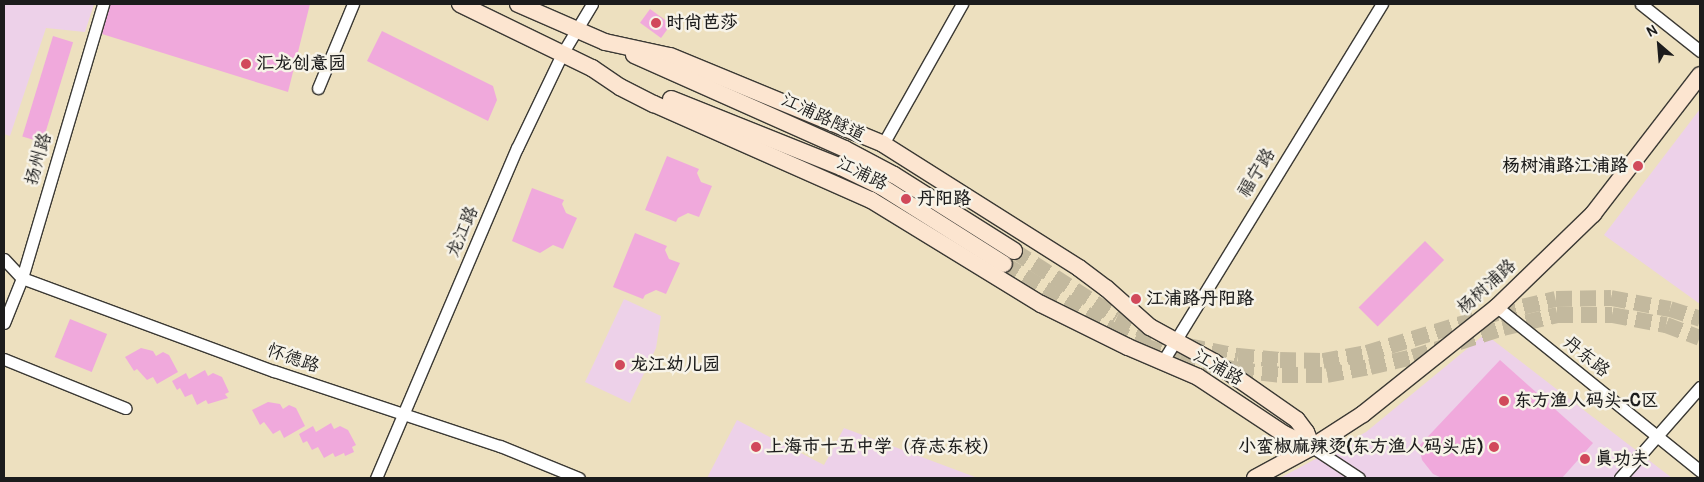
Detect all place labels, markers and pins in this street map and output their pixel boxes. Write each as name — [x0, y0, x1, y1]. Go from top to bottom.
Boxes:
place label: 时尚芭莎 — [666, 12, 738, 34]
marker: 时尚芭莎 — [650, 17, 662, 29]
place label: 汇龙创意园 — [256, 53, 346, 75]
marker: 汇龙创意园 — [240, 58, 252, 70]
place label: 杨树浦路江浦路 — [1502, 155, 1628, 177]
marker: 杨树浦路江浦路 — [1632, 160, 1644, 172]
place label: 丹阳路 — [917, 188, 971, 210]
marker: 丹阳路 — [899, 192, 913, 206]
place label: 江浦路丹阳路 — [1146, 288, 1254, 310]
marker: 江浦路丹阳路 — [1130, 293, 1142, 305]
place label: 龙江幼儿园 — [630, 354, 720, 376]
marker: 龙江幼儿园 — [614, 359, 626, 371]
place label: 东方渔人码头-C区 — [1514, 390, 1659, 412]
marker: 东方渔人码头-C区 — [1498, 395, 1510, 407]
place label: 上海市十五中学（存志东校） — [766, 436, 1000, 458]
place label: 小蛮椒麻辣烫(东方渔人码头店) — [1238, 436, 1484, 458]
marker: 上海市十五中学（存志东校） — [750, 441, 762, 453]
marker: 小蛮椒麻辣烫(东方渔人码头店) — [1488, 441, 1500, 453]
place label: 真功夫 — [1595, 448, 1649, 470]
marker: 真功夫 — [1579, 453, 1591, 465]

